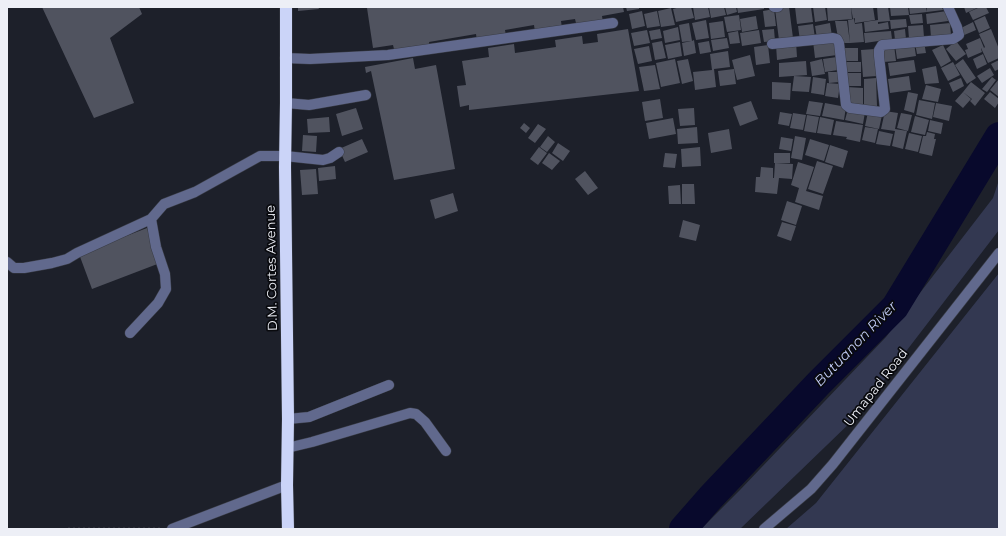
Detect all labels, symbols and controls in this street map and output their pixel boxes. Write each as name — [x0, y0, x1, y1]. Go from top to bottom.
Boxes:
street label: D.M. Cortes Avenue — [263, 205, 281, 331]
water label: Butuanon River — [811, 298, 901, 390]
street label: Umapad Road — [841, 346, 911, 430]

